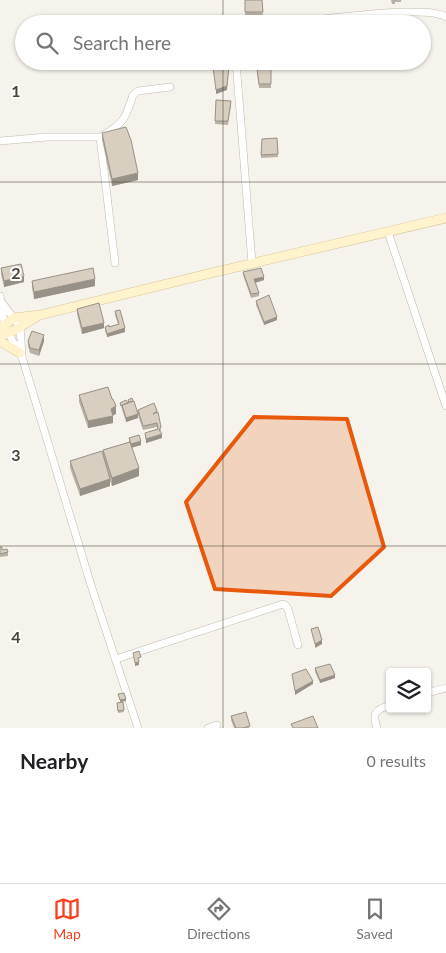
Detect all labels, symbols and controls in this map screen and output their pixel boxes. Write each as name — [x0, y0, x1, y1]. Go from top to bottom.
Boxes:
search box — [15, 15, 431, 70]
icon: search — [33, 29, 61, 57]
text: Search here — [73, 31, 171, 54]
text: 1 — [11, 81, 21, 100]
text: 2 — [11, 263, 21, 282]
text: 3 — [11, 445, 21, 464]
text: 4 — [11, 627, 21, 646]
map controls — [386, 668, 431, 713]
button: layers — [386, 668, 431, 713]
text: Nearby — [20, 748, 88, 773]
text: 0 results — [366, 751, 426, 770]
tab: Map — [53, 895, 81, 942]
tab: Directions — [187, 895, 250, 942]
tab: Saved — [356, 895, 393, 942]

